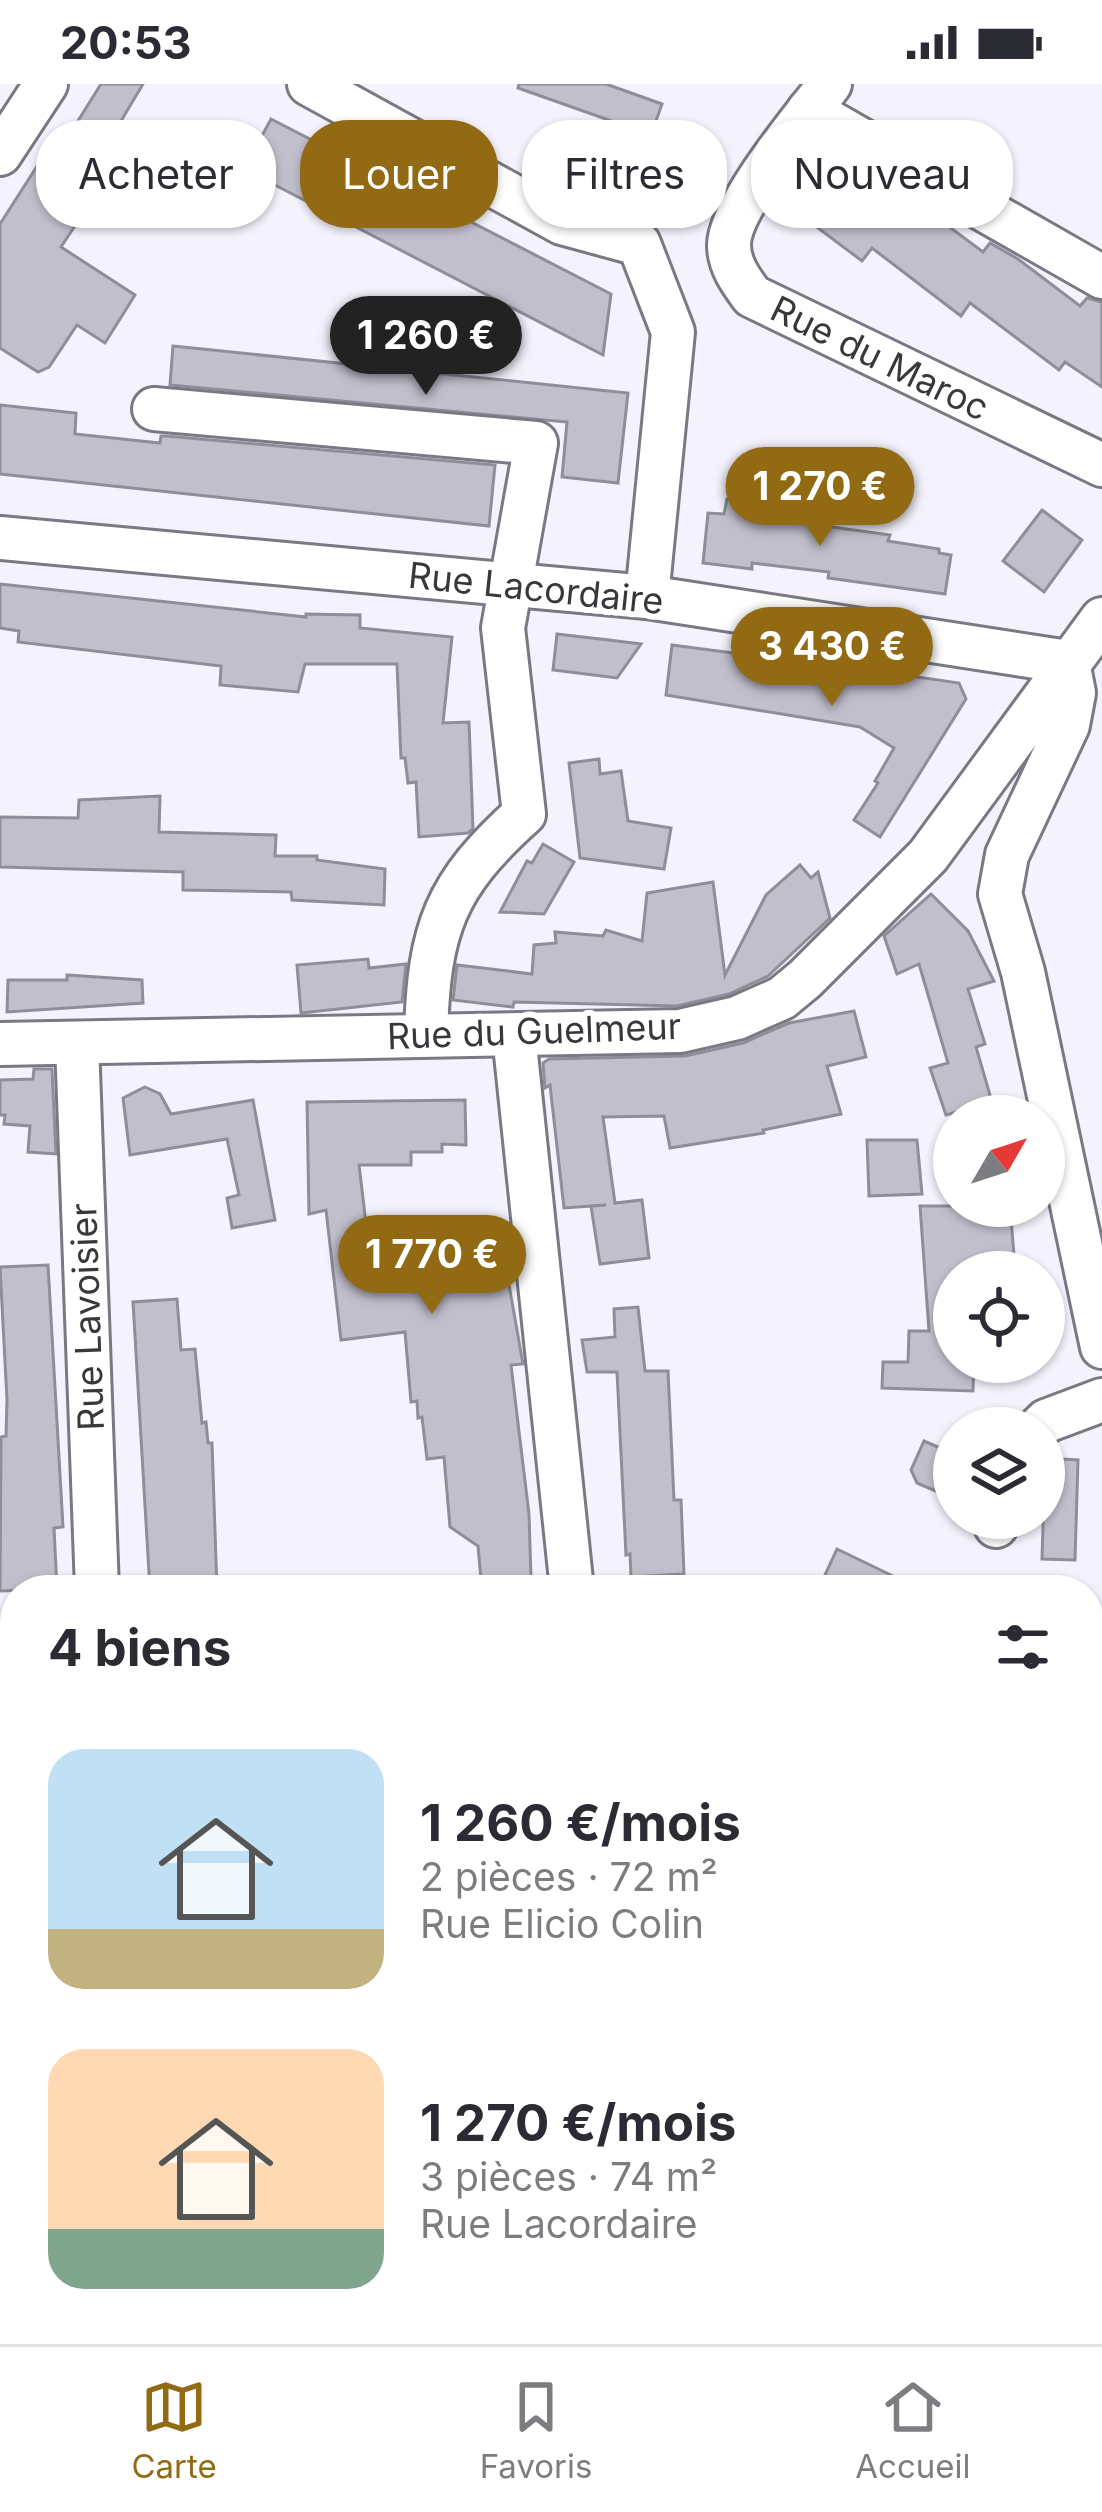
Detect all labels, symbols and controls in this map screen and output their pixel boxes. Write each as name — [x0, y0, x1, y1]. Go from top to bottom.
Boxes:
text: 20:53 — [60, 15, 192, 70]
chip: Acheter — [36, 120, 276, 228]
chip: Louer — [300, 120, 498, 228]
chip: Filtres — [522, 120, 727, 228]
chip: Nouveau — [751, 120, 1013, 228]
street label: Rue du Maroc — [764, 286, 996, 430]
pin: 1 260 € — [315, 296, 537, 398]
text: 1 260 € — [357, 311, 495, 358]
pin: 1 270 € — [709, 447, 931, 549]
text: 1 270 € — [753, 462, 887, 509]
street label: Rue Lacordaire — [406, 553, 666, 623]
pin: 3 430 € — [721, 607, 943, 709]
text: 3 430 € — [758, 622, 906, 669]
street label: Rue du Guelmeur — [386, 1004, 682, 1058]
north arrow — [933, 1095, 1065, 1227]
map controls — [933, 1095, 1065, 1539]
street label: Rue Lavoisier — [61, 1202, 113, 1432]
pin: 1 770 € — [321, 1215, 543, 1317]
text: 1 770 € — [365, 1230, 499, 1277]
button: locate — [933, 1251, 1065, 1383]
button: layers — [933, 1407, 1065, 1539]
icon: filters — [990, 1614, 1056, 1680]
text: 4 biens — [48, 1617, 231, 1678]
text: 1 260 €/mois — [420, 1792, 741, 1853]
icon: home — [144, 1797, 288, 1941]
text: 2 pièces · 72 m² — [420, 1853, 718, 1900]
text: Rue Elicio Colin — [420, 1900, 704, 1947]
text: 1 270 €/mois — [420, 2092, 736, 2153]
icon: home — [144, 2097, 288, 2241]
text: 3 pièces · 74 m² — [420, 2153, 717, 2200]
text: Rue Lacordaire — [420, 2200, 698, 2247]
tab: Carte — [131, 2374, 217, 2486]
tab: Favoris — [480, 2374, 592, 2486]
tab: Accueil — [855, 2374, 971, 2486]

